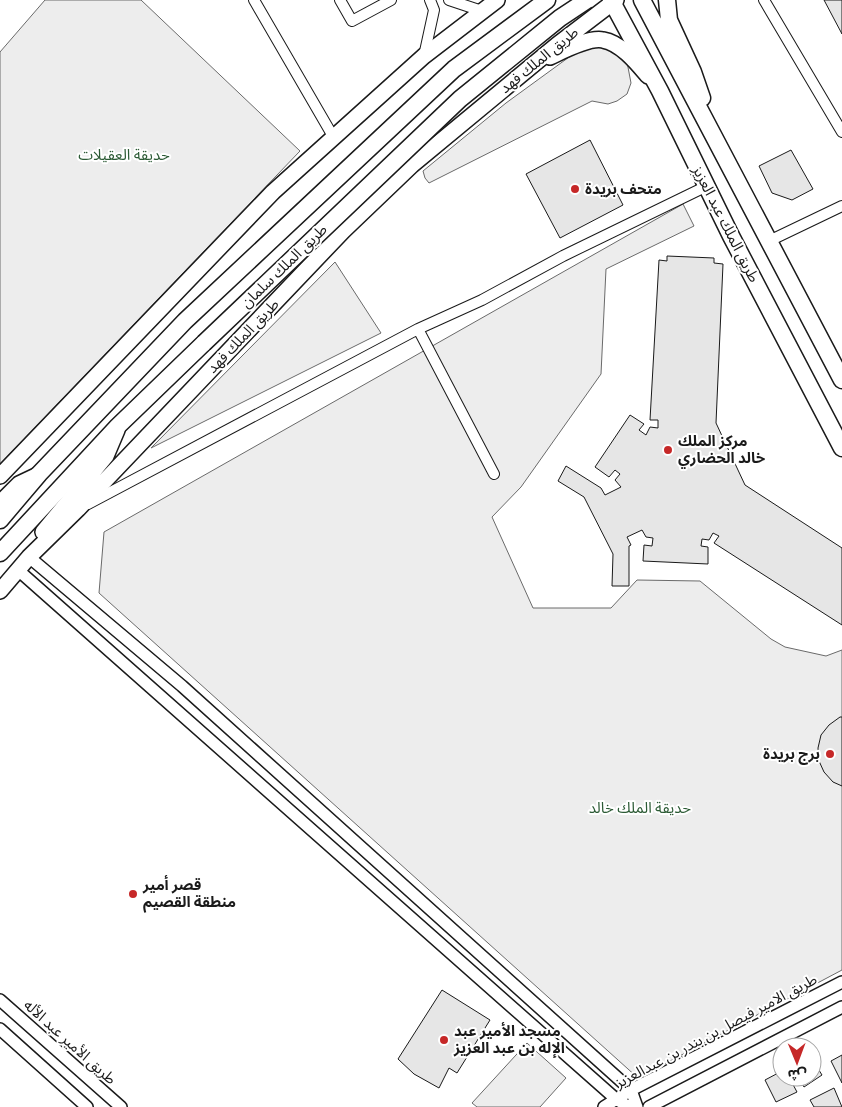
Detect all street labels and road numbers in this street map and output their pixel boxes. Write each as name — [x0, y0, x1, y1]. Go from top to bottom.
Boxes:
street label: طريق الملك فهد — [496, 22, 582, 98]
street label: طريق الملك عبد العزيز — [687, 161, 764, 286]
street label: طريق الملك سلمان — [236, 220, 332, 312]
street label: طريق الملك فهد — [203, 295, 283, 377]
street label: طريق الامير فيصل بن بندر بن عبدالعزيز — [611, 969, 820, 1093]
street label: طريق الأمير عبد الأله — [19, 995, 121, 1089]

